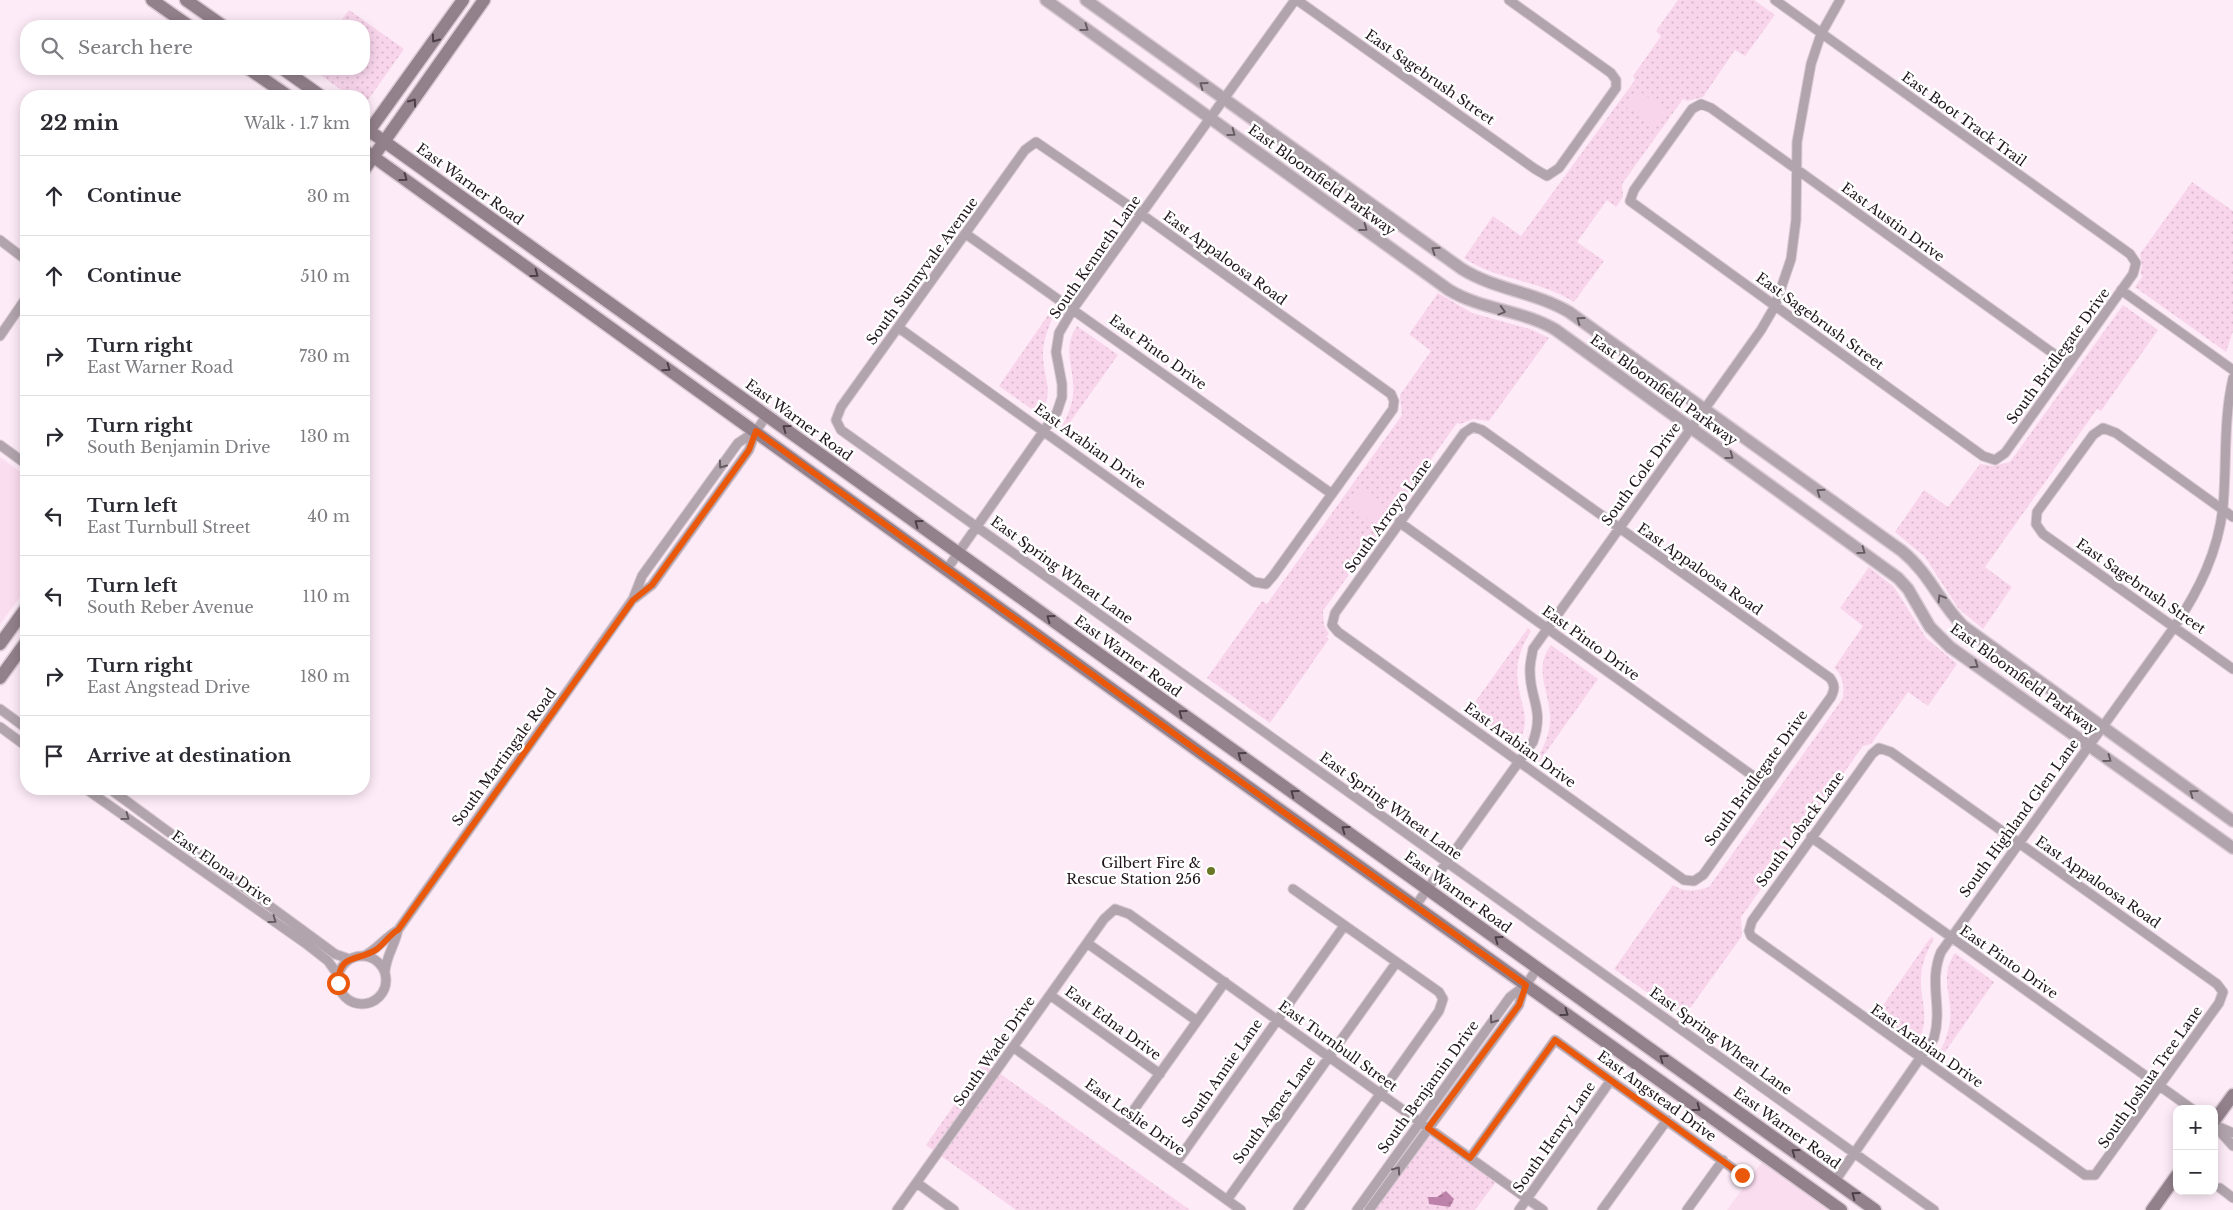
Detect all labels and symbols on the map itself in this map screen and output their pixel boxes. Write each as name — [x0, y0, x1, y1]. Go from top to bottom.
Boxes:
one-way arrow — [1080, 22, 1089, 31]
street label: East Sagebrush Street — [1362, 25, 1499, 129]
one-way arrow — [432, 34, 441, 43]
street label: East Boot Track Trail — [1898, 68, 2030, 171]
one-way arrow — [1199, 82, 1209, 91]
one-way arrow — [407, 98, 416, 107]
street label: East Bloomfield Parkway — [1245, 120, 1399, 240]
one-way arrow — [1226, 127, 1236, 136]
street label: East Warner Road — [413, 139, 527, 229]
one-way arrow — [398, 172, 408, 181]
street label: East Austin Drive — [1838, 179, 1948, 265]
street label: South Kenneth Lane — [1045, 192, 1145, 322]
street label: South Sunnyvale Avenue — [862, 194, 982, 348]
street label: East Appaloosa Road — [1160, 207, 1291, 309]
one-way arrow — [1358, 222, 1368, 231]
one-way arrow — [1432, 247, 1441, 256]
one-way arrow — [529, 268, 538, 276]
street label: East Sagebrush Street — [1752, 268, 1888, 374]
street label: South Bridlegate Drive — [2002, 284, 2114, 428]
one-way arrow — [1497, 305, 1506, 316]
street label: East Pinto Drive — [1106, 311, 1210, 393]
one-way arrow — [1576, 317, 1586, 326]
street label: East Bloomfield Parkway — [1587, 330, 1741, 450]
one-way arrow — [661, 362, 671, 371]
street label: East Warner Road — [742, 375, 856, 465]
street label: East Arabian Drive — [1031, 399, 1149, 493]
street label: South Cole Drive — [1597, 419, 1685, 529]
one-way arrow — [783, 426, 792, 434]
one-way arrow — [1724, 450, 1734, 459]
street label: South Arroyo Lane — [1341, 456, 1435, 576]
one-way arrow — [719, 459, 728, 469]
one-way arrow — [1817, 490, 1826, 498]
street label: East Spring Wheat Lane — [987, 512, 1137, 628]
street label: East Appaloosa Road — [1634, 519, 1767, 619]
one-way arrow — [915, 521, 924, 529]
street label: East Sagebrush Street — [2073, 534, 2210, 638]
one-way arrow — [1856, 545, 1866, 554]
one-way arrow — [1938, 595, 1948, 604]
street label: East Pinto Drive — [1539, 602, 1643, 684]
street label: East Warner Road — [1071, 611, 1185, 701]
one-way arrow — [1046, 615, 1056, 624]
street label: East Bloomfield Parkway — [1947, 619, 2101, 739]
one-way arrow — [1969, 659, 1979, 668]
street label: South Martingale Road — [448, 684, 560, 829]
street label: East Arabian Drive — [1461, 698, 1579, 792]
street label: South Bridlegate Drive — [1700, 706, 1812, 850]
one-way arrow — [1178, 710, 1188, 719]
street label: South Highland Glen Lane — [1955, 735, 2083, 901]
street label: East Spring Wheat Lane — [1316, 748, 1466, 864]
one-way arrow — [1237, 752, 1247, 761]
one-way arrow — [2102, 753, 2111, 762]
street label: South Loback Lane — [1752, 768, 1848, 890]
one-way arrow — [1291, 790, 1300, 799]
one-way arrow — [2189, 790, 2199, 799]
one-way arrow — [120, 811, 130, 820]
one-way arrow — [1341, 826, 1351, 835]
street label: East Elona Drive — [168, 827, 276, 909]
street label: East Appaloosa Road — [2032, 832, 2165, 932]
street label: East Warner Road — [1401, 847, 1515, 937]
place label: Gilbert Fire & Rescue Station 256 — [1066, 854, 1201, 888]
marker: Gilbert Fire & Rescue Station 256 — [1205, 865, 1217, 877]
one-way arrow — [267, 915, 276, 923]
street label: East Pinto Drive — [1956, 921, 2062, 1003]
one-way arrow — [1494, 936, 1504, 945]
route start — [327, 972, 350, 995]
street label: East Edna Drive — [1061, 982, 1165, 1064]
street label: East Spring Wheat Lane — [1646, 983, 1796, 1099]
street label: South Wade Drive — [949, 992, 1039, 1110]
street label: East Turnbull Street — [1275, 997, 1402, 1096]
street label: East Arabian Drive — [1867, 1000, 1987, 1092]
street label: South Joshua Tree Lane — [2094, 1002, 2206, 1152]
one-way arrow — [1559, 1007, 1569, 1016]
one-way arrow — [1490, 1014, 1499, 1024]
street label: South Annie Lane — [1178, 1015, 1266, 1131]
street label: South Benjamin Drive — [1374, 1017, 1482, 1157]
street label: East Angstead Drive — [1594, 1047, 1720, 1145]
street label: South Agnes Lane — [1229, 1053, 1319, 1167]
one-way arrow — [1659, 1055, 1669, 1064]
street label: East Leslie Drive — [1081, 1075, 1189, 1159]
street label: South Henry Lane — [1509, 1078, 1599, 1196]
street label: East Warner Road — [1730, 1083, 1844, 1173]
one-way arrow — [1691, 1102, 1701, 1111]
one-way arrow — [1791, 1149, 1801, 1158]
route end — [1731, 1164, 1754, 1187]
one-way arrow — [1391, 1166, 1400, 1176]
one-way arrow — [1852, 1193, 1861, 1201]

